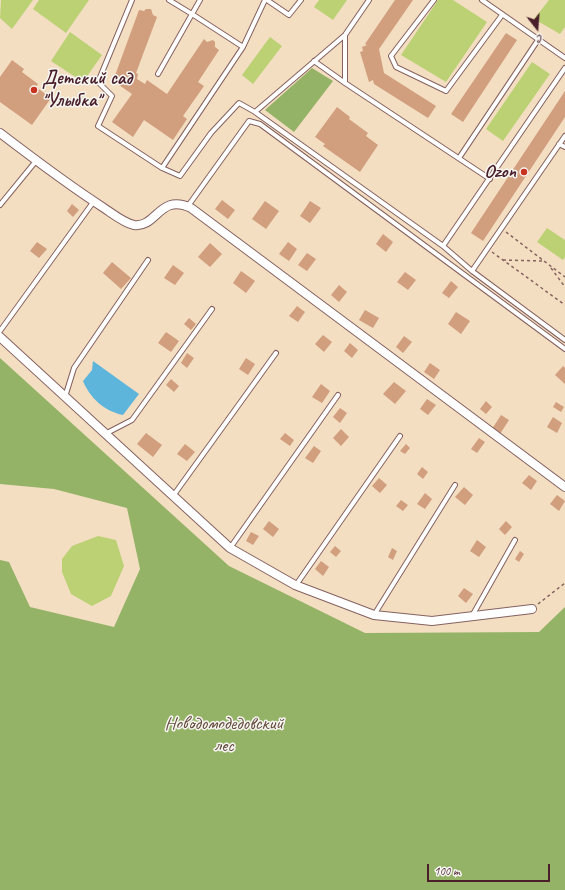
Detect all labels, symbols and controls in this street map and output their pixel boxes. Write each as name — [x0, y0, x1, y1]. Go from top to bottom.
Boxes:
north arrow — [517, 8, 557, 48]
text: С — [536, 32, 545, 47]
place label: Детский сад "Улыбка" — [42, 68, 132, 112]
marker: Детский сад "Улыбка" — [29, 85, 39, 95]
place label: Ozon — [484, 161, 516, 183]
marker: Ozon — [519, 167, 529, 177]
park label: Новодомодедовский лес — [165, 713, 283, 757]
scale bar — [429, 856, 552, 882]
text: 100 m — [434, 863, 460, 879]

